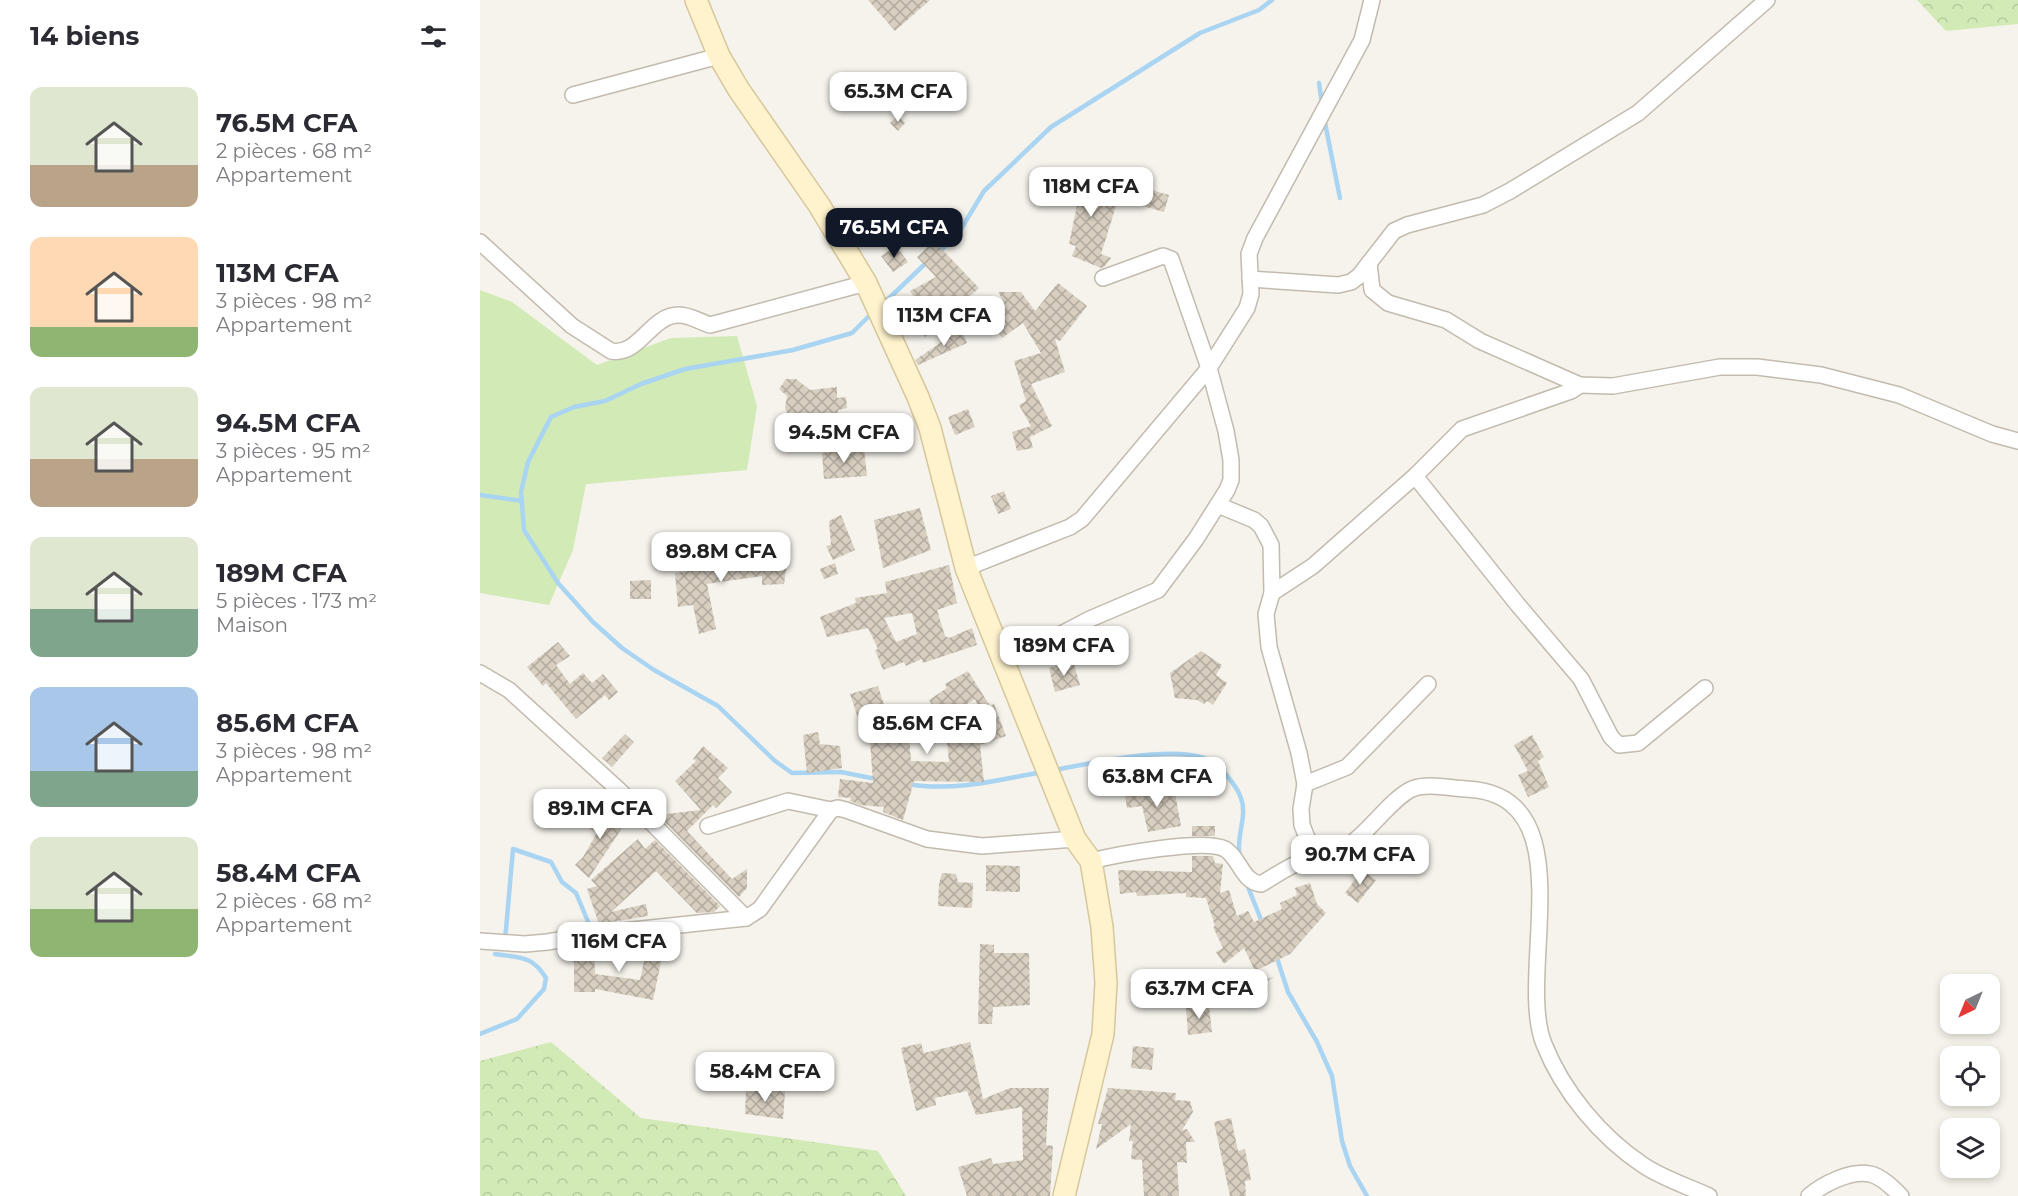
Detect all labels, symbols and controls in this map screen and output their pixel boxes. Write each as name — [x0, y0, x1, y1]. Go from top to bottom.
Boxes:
text: 14 biens — [30, 20, 139, 52]
icon: filters — [417, 20, 450, 53]
pin: 65.3M CFA — [829, 72, 967, 123]
text: 65.3M CFA — [844, 79, 952, 103]
text: 76.5M CFA — [216, 107, 358, 139]
icon: home — [78, 111, 150, 183]
text: 2 pièces · 68 m² — [216, 139, 372, 163]
text: Appartement — [216, 163, 352, 187]
pin: 118M CFA — [1029, 167, 1153, 218]
text: 118M CFA — [1043, 174, 1139, 198]
pin: 76.5M CFA — [825, 208, 963, 259]
text: 76.5M CFA — [840, 215, 948, 239]
text: 113M CFA — [216, 257, 339, 289]
icon: home — [78, 261, 150, 333]
text: 3 pièces · 98 m² — [216, 289, 372, 313]
pin: 113M CFA — [882, 296, 1006, 347]
text: 113M CFA — [897, 303, 991, 327]
text: Appartement — [216, 313, 352, 337]
text: 94.5M CFA — [216, 407, 360, 439]
icon: home — [78, 411, 150, 483]
pin: 94.5M CFA — [775, 413, 913, 464]
text: 94.5M CFA — [789, 420, 899, 444]
text: 3 pièces · 95 m² — [216, 439, 371, 463]
text: Appartement — [216, 463, 352, 487]
pin: 89.8M CFA — [652, 532, 790, 583]
text: 89.8M CFA — [665, 539, 777, 563]
text: 189M CFA — [216, 557, 347, 589]
icon: home — [78, 561, 150, 633]
text: 5 pièces · 173 m² — [216, 589, 377, 613]
text: Maison — [216, 613, 288, 637]
pin: 189M CFA — [1002, 626, 1126, 677]
text: 189M CFA — [1014, 633, 1114, 657]
pin: 85.6M CFA — [858, 704, 996, 755]
text: 85.6M CFA — [216, 707, 358, 739]
icon: home — [78, 711, 150, 783]
text: 85.6M CFA — [872, 711, 982, 735]
text: 3 pièces · 98 m² — [216, 739, 372, 763]
pin: 63.8M CFA — [1088, 757, 1226, 808]
text: Appartement — [216, 763, 352, 787]
text: 63.8M CFA — [1102, 764, 1212, 788]
pin: 89.1M CFA — [531, 789, 669, 840]
text: 89.1M CFA — [547, 796, 653, 820]
pin: 90.7M CFA — [1291, 835, 1429, 886]
text: 90.7M CFA — [1305, 842, 1415, 866]
text: 58.4M CFA — [216, 857, 360, 889]
icon: home — [78, 861, 150, 933]
text: 2 pièces · 68 m² — [216, 889, 372, 913]
text: Appartement — [216, 913, 352, 937]
pin: 116M CFA — [557, 922, 681, 973]
text: 116M CFA — [571, 929, 667, 953]
pin: 63.7M CFA — [1130, 969, 1268, 1020]
north arrow — [1940, 974, 2000, 1034]
map controls — [1940, 974, 2000, 1178]
text: 63.7M CFA — [1145, 976, 1253, 1000]
button: locate — [1940, 1046, 2000, 1106]
pin: 58.4M CFA — [696, 1052, 834, 1103]
text: 58.4M CFA — [709, 1059, 821, 1083]
button: layers — [1940, 1118, 2000, 1178]

